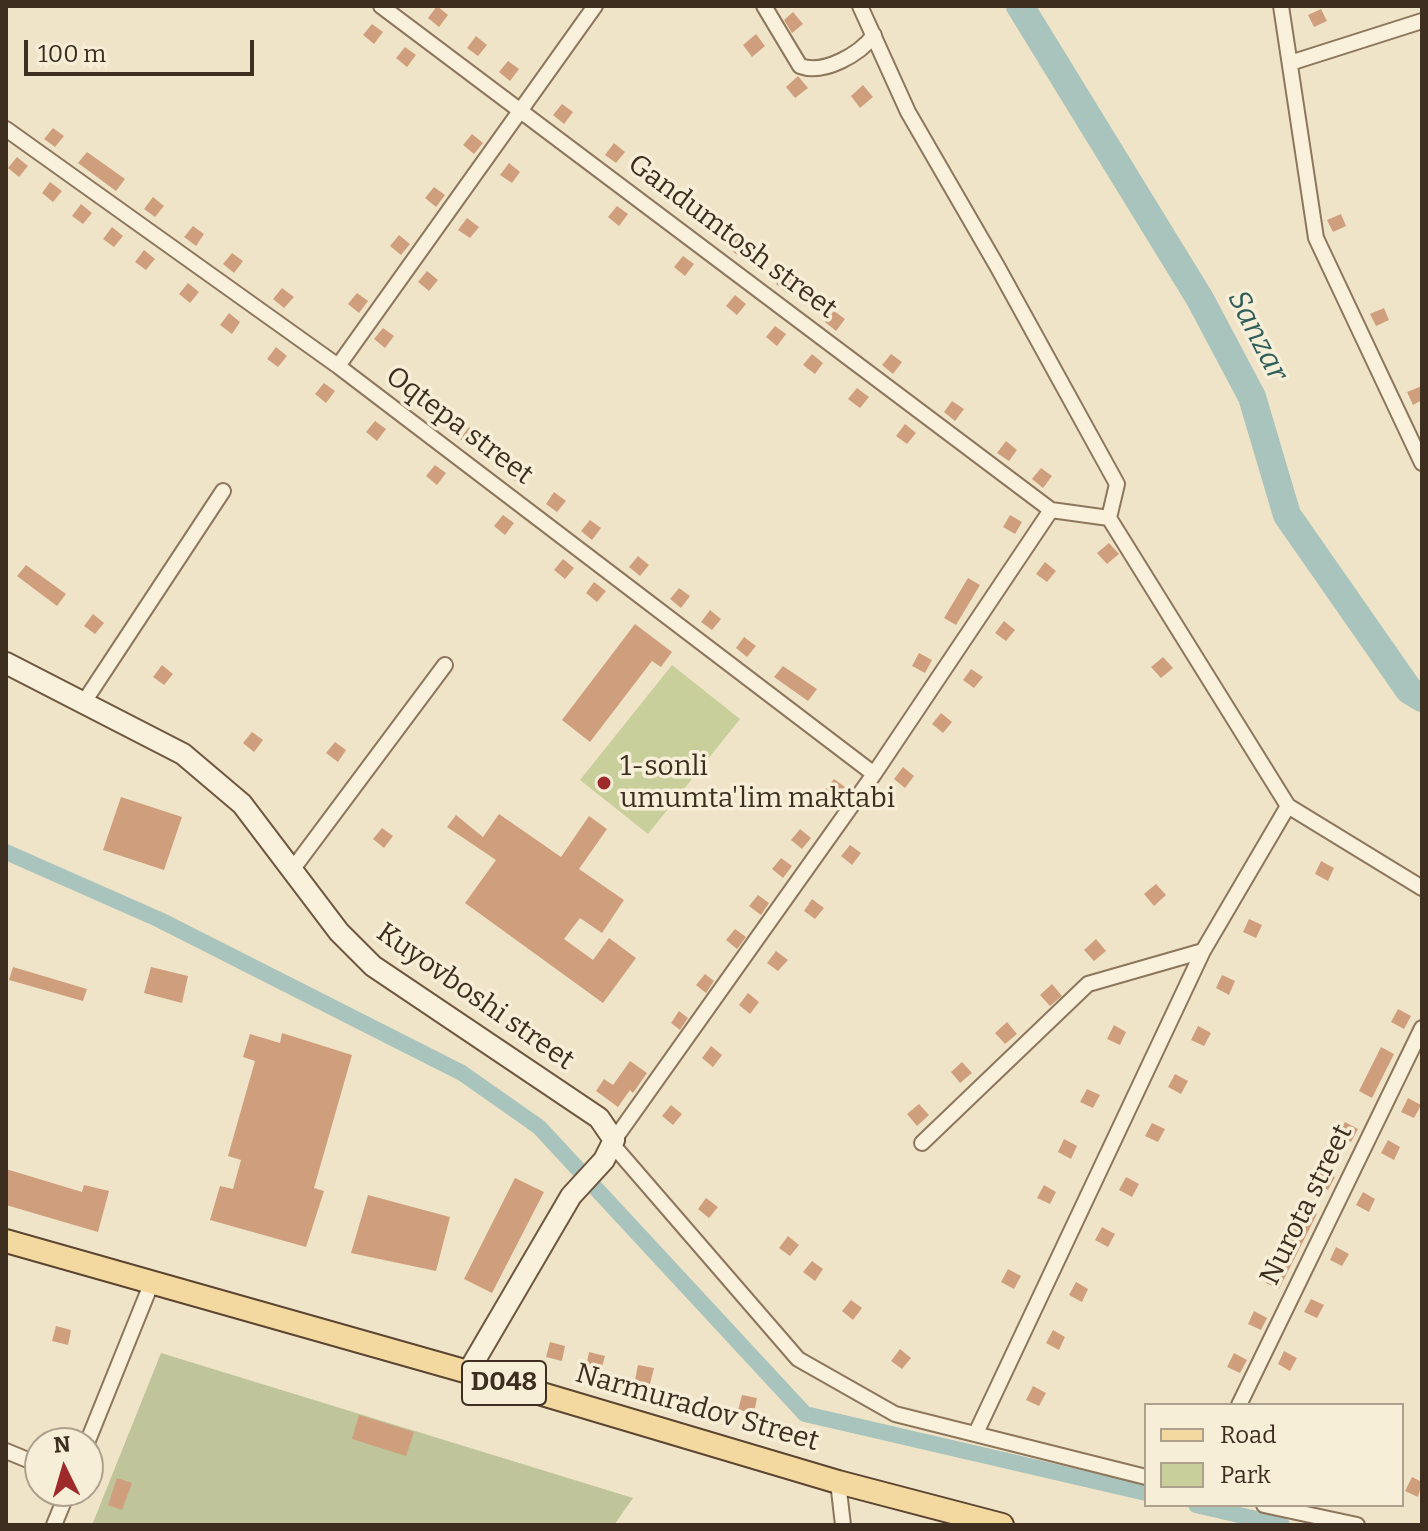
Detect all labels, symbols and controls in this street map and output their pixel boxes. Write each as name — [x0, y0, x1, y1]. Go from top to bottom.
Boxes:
scale bar — [28, 24, 258, 74]
text: 100 m — [38, 40, 106, 68]
street label: Gandumtosh street — [621, 148, 843, 326]
water label: Sanzar — [1219, 285, 1295, 387]
street label: Oqtepa street — [379, 360, 539, 492]
place label: 1-sonli umumta'lim maktabi — [620, 750, 895, 816]
marker: 1-sonli umumta'lim maktabi — [595, 774, 613, 792]
street label: Kuyovboshi street — [370, 916, 580, 1078]
street label: Nurota street — [1254, 1119, 1360, 1291]
street label: Narmuradov Street — [571, 1357, 823, 1459]
road number: D048 — [462, 1361, 546, 1405]
legend — [1144, 1403, 1404, 1507]
text: Road — [1220, 1421, 1276, 1449]
north arrow — [24, 1427, 104, 1507]
text: N — [52, 1430, 72, 1459]
text: Park — [1220, 1461, 1271, 1489]

